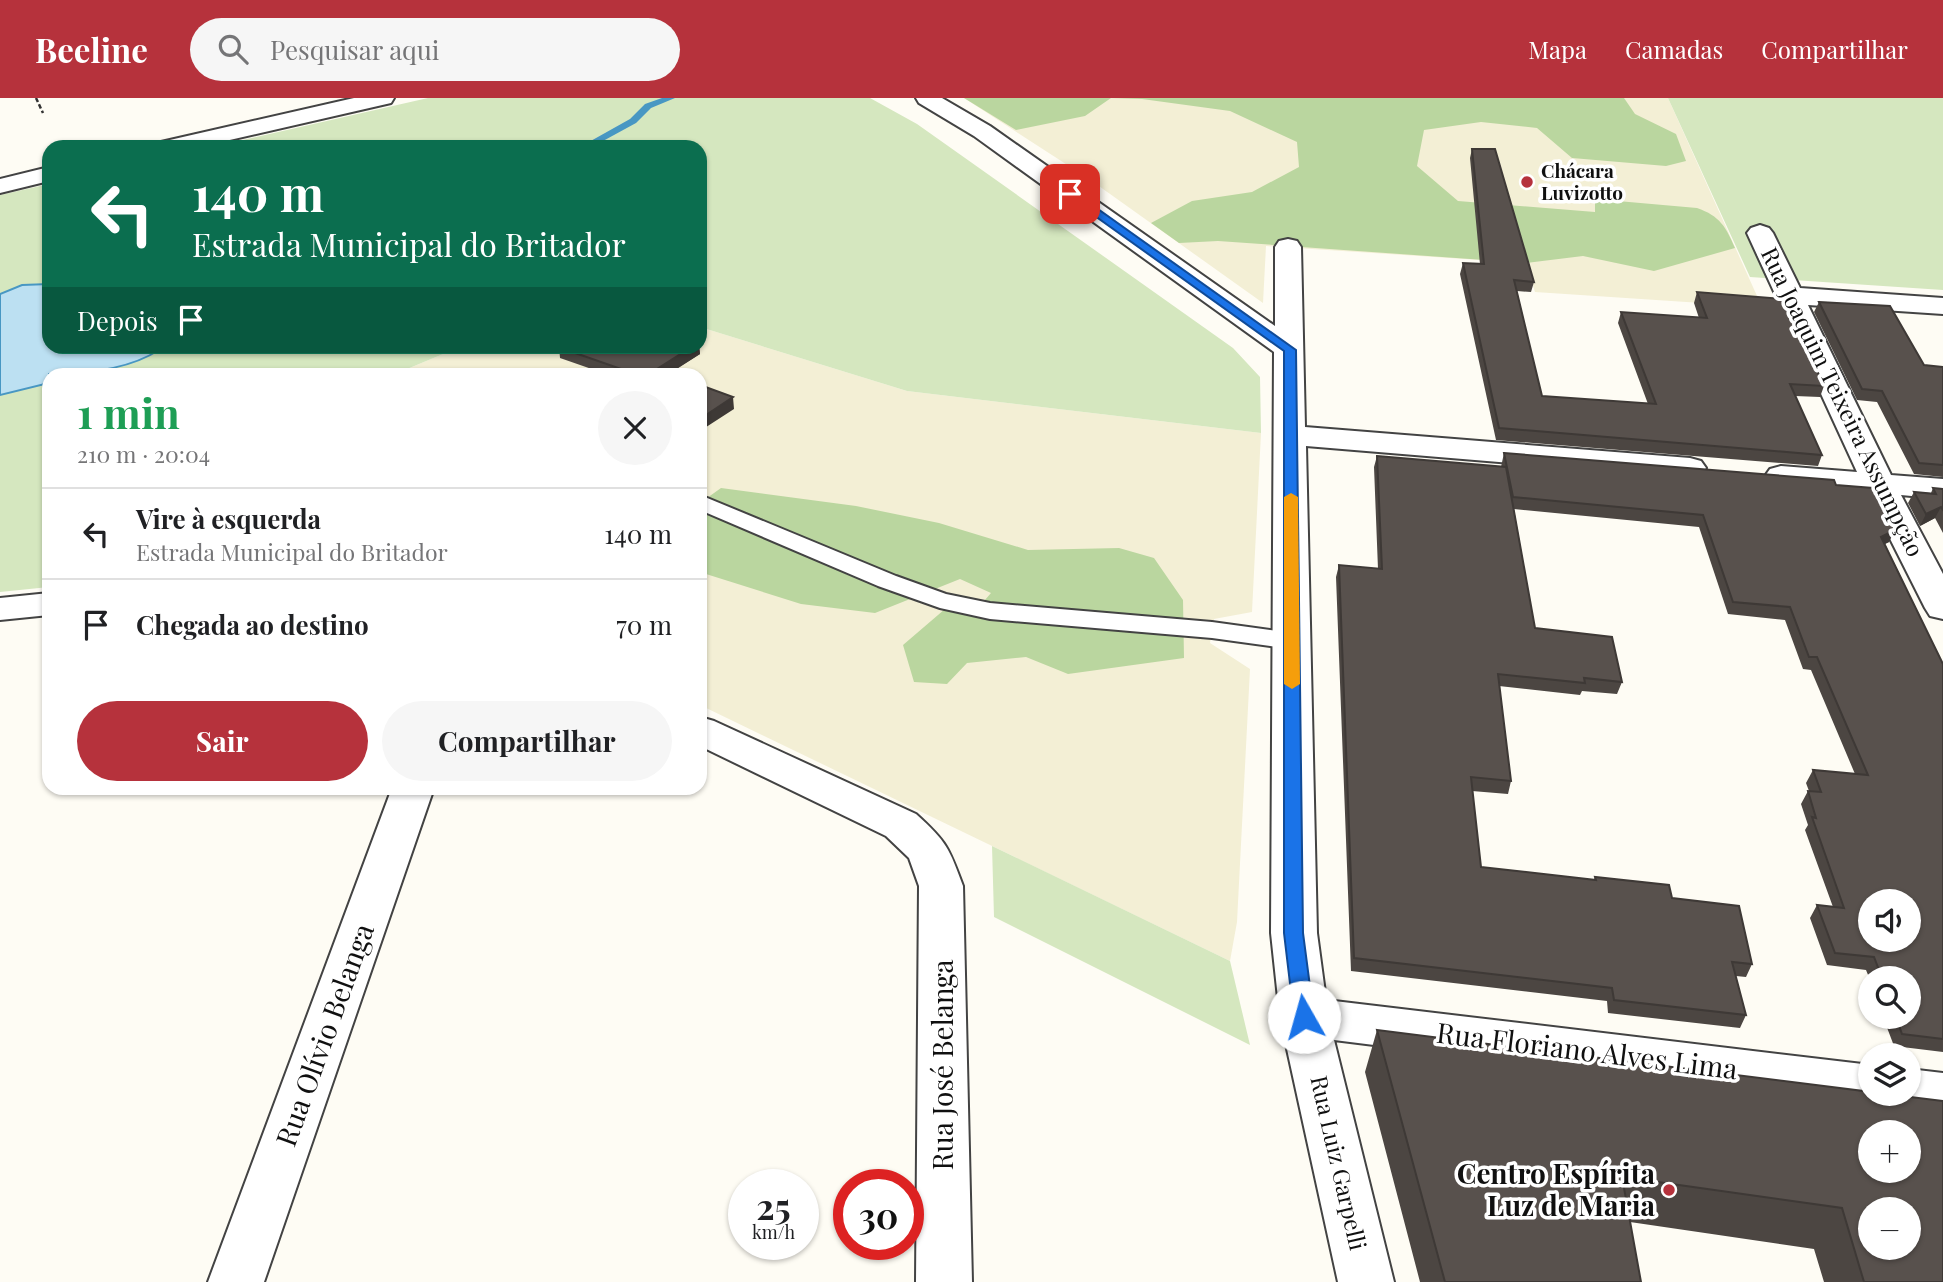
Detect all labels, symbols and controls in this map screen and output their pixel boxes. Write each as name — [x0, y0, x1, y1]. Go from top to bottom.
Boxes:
search box — [190, 18, 680, 81]
text: Beeline — [35, 27, 148, 71]
icon: search — [214, 30, 252, 68]
text: Pesquisar aqui — [270, 32, 439, 67]
text: Mapa — [1528, 33, 1587, 65]
text: Camadas — [1625, 33, 1723, 65]
text: Compartilhar — [1761, 33, 1908, 65]
place label: Chácara Luvizotto — [1541, 157, 1623, 205]
text: 140 m — [192, 159, 324, 224]
pin — [1040, 164, 1100, 224]
icon: left — [77, 168, 168, 259]
marker: Chácara Luvizotto — [1519, 174, 1535, 190]
icon: arrive — [1051, 175, 1089, 213]
text: Estrada Municipal do Britador — [192, 222, 626, 265]
street label: Rua Joaquim Teixeira Assumpção — [1755, 242, 1932, 561]
icon: arrive — [172, 301, 210, 339]
text: Depois — [77, 303, 158, 338]
text: 1 min — [77, 384, 180, 440]
button: close — [598, 391, 672, 465]
text: 210 m · 20:04 — [77, 438, 210, 469]
text: Vire à esquerda — [136, 501, 321, 536]
icon: left — [77, 515, 115, 553]
text: 140 m — [604, 516, 672, 551]
text: Estrada Municipal do Britador — [136, 536, 448, 567]
icon: arrive — [77, 606, 115, 644]
text: Chegada ao destino — [136, 607, 369, 642]
text: 70 m — [616, 607, 672, 642]
button: Sair — [77, 701, 368, 781]
button: Compartilhar — [382, 701, 672, 781]
map controls — [1858, 889, 1921, 1260]
button: sound — [1858, 889, 1921, 952]
street label: Rua Olívio Belanga — [266, 918, 381, 1151]
street label: Rua José Belanga — [923, 959, 960, 1171]
button: search — [1858, 966, 1921, 1029]
position arrow — [1267, 980, 1341, 1054]
street label: Rua Floriano Alves Lima — [1435, 1013, 1740, 1086]
button: layers — [1858, 1043, 1921, 1106]
street label: Rua Luiz Garpelli — [1304, 1072, 1375, 1253]
button: + — [1858, 1120, 1921, 1183]
place label: Centro Espírita Luz de Maria — [1457, 1154, 1655, 1223]
speed limit sign: 30 — [833, 1169, 924, 1260]
text: 25 — [756, 1182, 791, 1229]
marker: Centro Espírita Luz de Maria — [1661, 1182, 1677, 1198]
button: − — [1858, 1197, 1921, 1260]
text: km/h — [752, 1220, 795, 1244]

